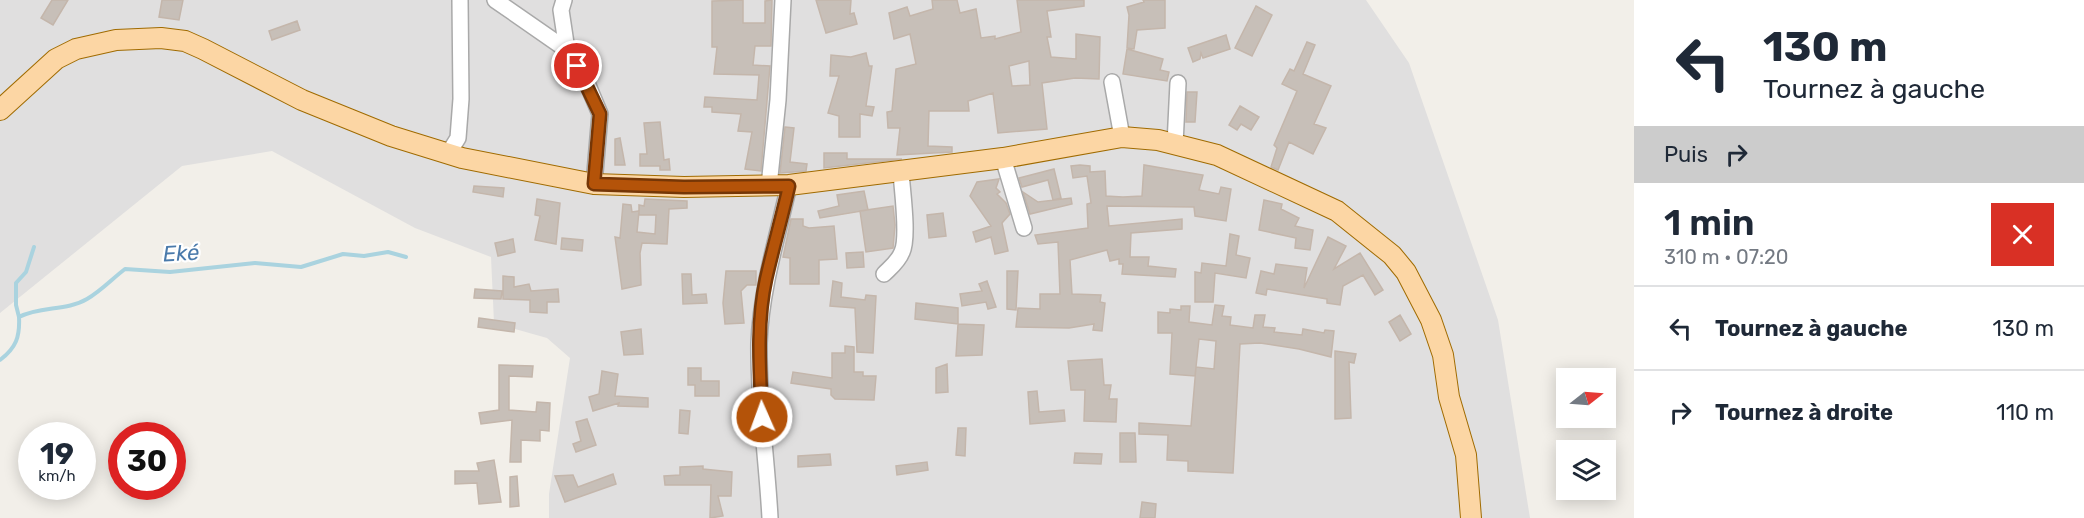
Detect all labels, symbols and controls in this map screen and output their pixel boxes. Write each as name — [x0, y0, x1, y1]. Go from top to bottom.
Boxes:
text: 130 m — [1763, 22, 1888, 72]
icon: left — [1664, 24, 1742, 102]
pin — [551, 40, 602, 91]
icon: arrive — [560, 49, 593, 82]
text: Tournez à gauche — [1763, 73, 1985, 105]
icon: right — [1720, 138, 1753, 171]
text: Puis — [1664, 141, 1708, 168]
text: 1 min — [1664, 201, 1755, 244]
button: close — [1991, 203, 2054, 266]
water label: Eké — [162, 239, 200, 267]
text: 310 m · 07:20 — [1664, 245, 1789, 269]
icon: left — [1664, 312, 1697, 345]
text: Tournez à gauche — [1715, 315, 1908, 342]
text: 130 m — [1992, 315, 2054, 342]
north arrow — [1556, 368, 1616, 428]
map controls — [1556, 368, 1616, 500]
position arrow — [730, 385, 794, 449]
icon: right — [1664, 396, 1697, 429]
text: Tournez à droite — [1715, 399, 1893, 426]
text: 110 m — [1996, 399, 2054, 426]
speed limit sign: 30 — [108, 422, 186, 500]
text: 19 — [40, 436, 74, 472]
button: layers — [1556, 440, 1616, 500]
text: km/h — [38, 467, 76, 485]

